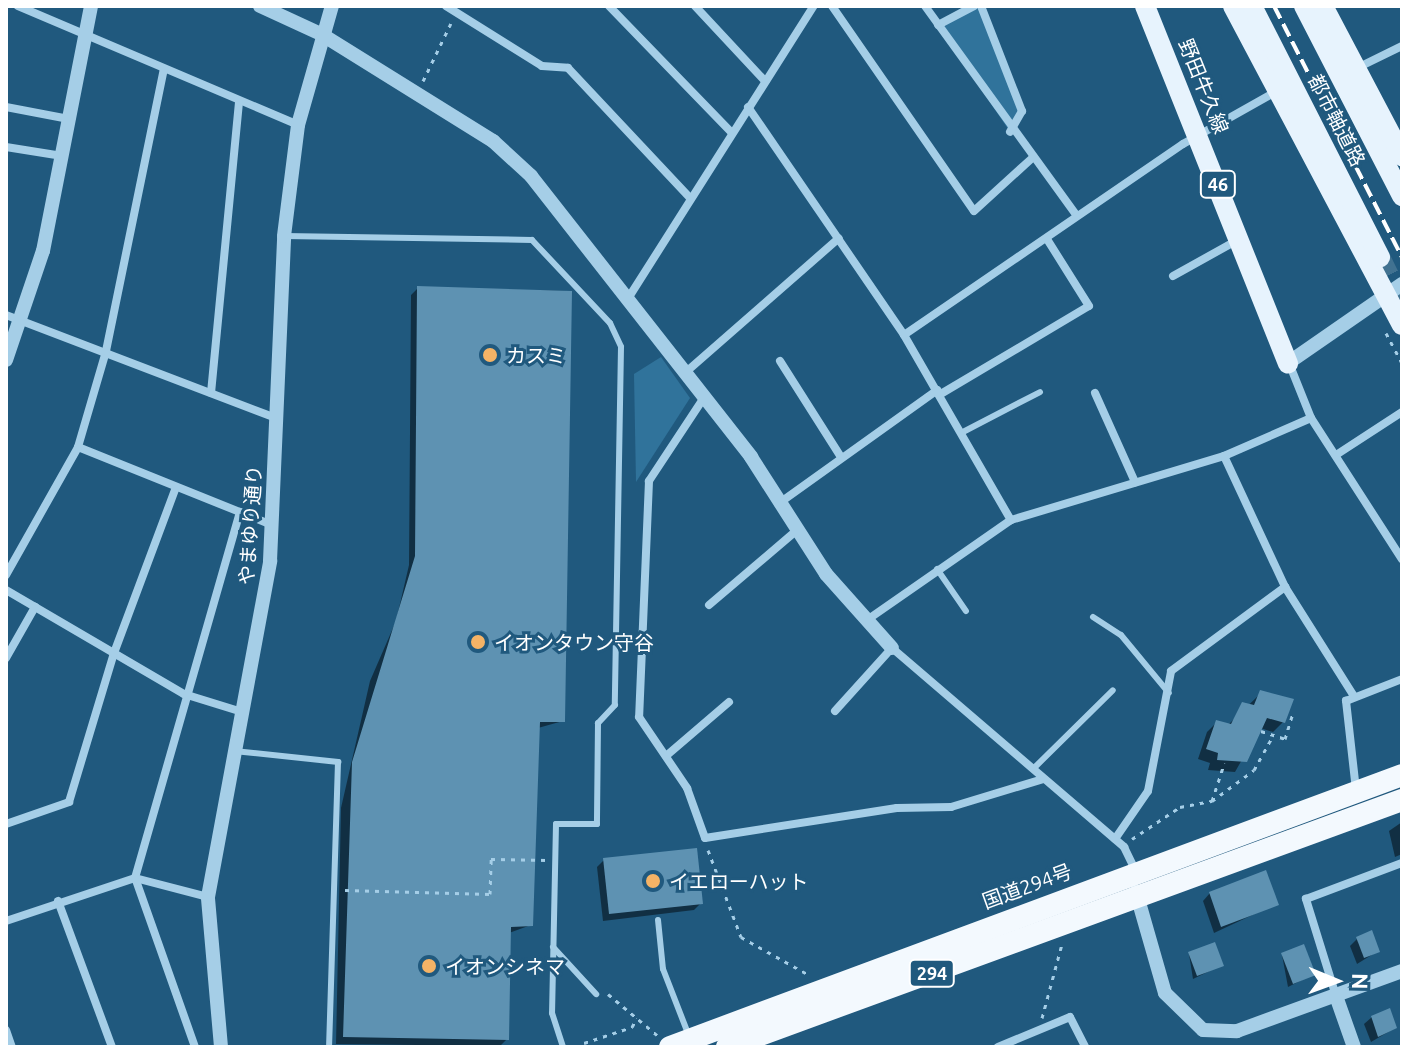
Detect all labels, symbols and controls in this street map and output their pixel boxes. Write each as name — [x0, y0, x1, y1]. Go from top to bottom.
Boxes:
street label: 野田牛久線 — [1174, 35, 1234, 137]
street label: 都市軸道路 — [1304, 70, 1370, 170]
road number: 46 — [1198, 170, 1238, 198]
place label: カスミ — [506, 343, 566, 367]
marker: カスミ — [481, 346, 499, 364]
street label: やまゆり通り — [234, 464, 266, 586]
place label: イオンタウン守谷 — [494, 630, 654, 654]
marker: イオンタウン守谷 — [469, 633, 487, 651]
street label: 国道294号 — [979, 859, 1075, 913]
place label: イエローハット — [669, 869, 809, 893]
marker: イエローハット — [644, 872, 662, 890]
north arrow — [1296, 941, 1376, 1021]
place label: イオンシネマ — [445, 954, 565, 978]
marker: イオンシネマ — [420, 957, 438, 975]
road number: 294 — [908, 959, 956, 987]
text: N — [1348, 973, 1373, 990]

